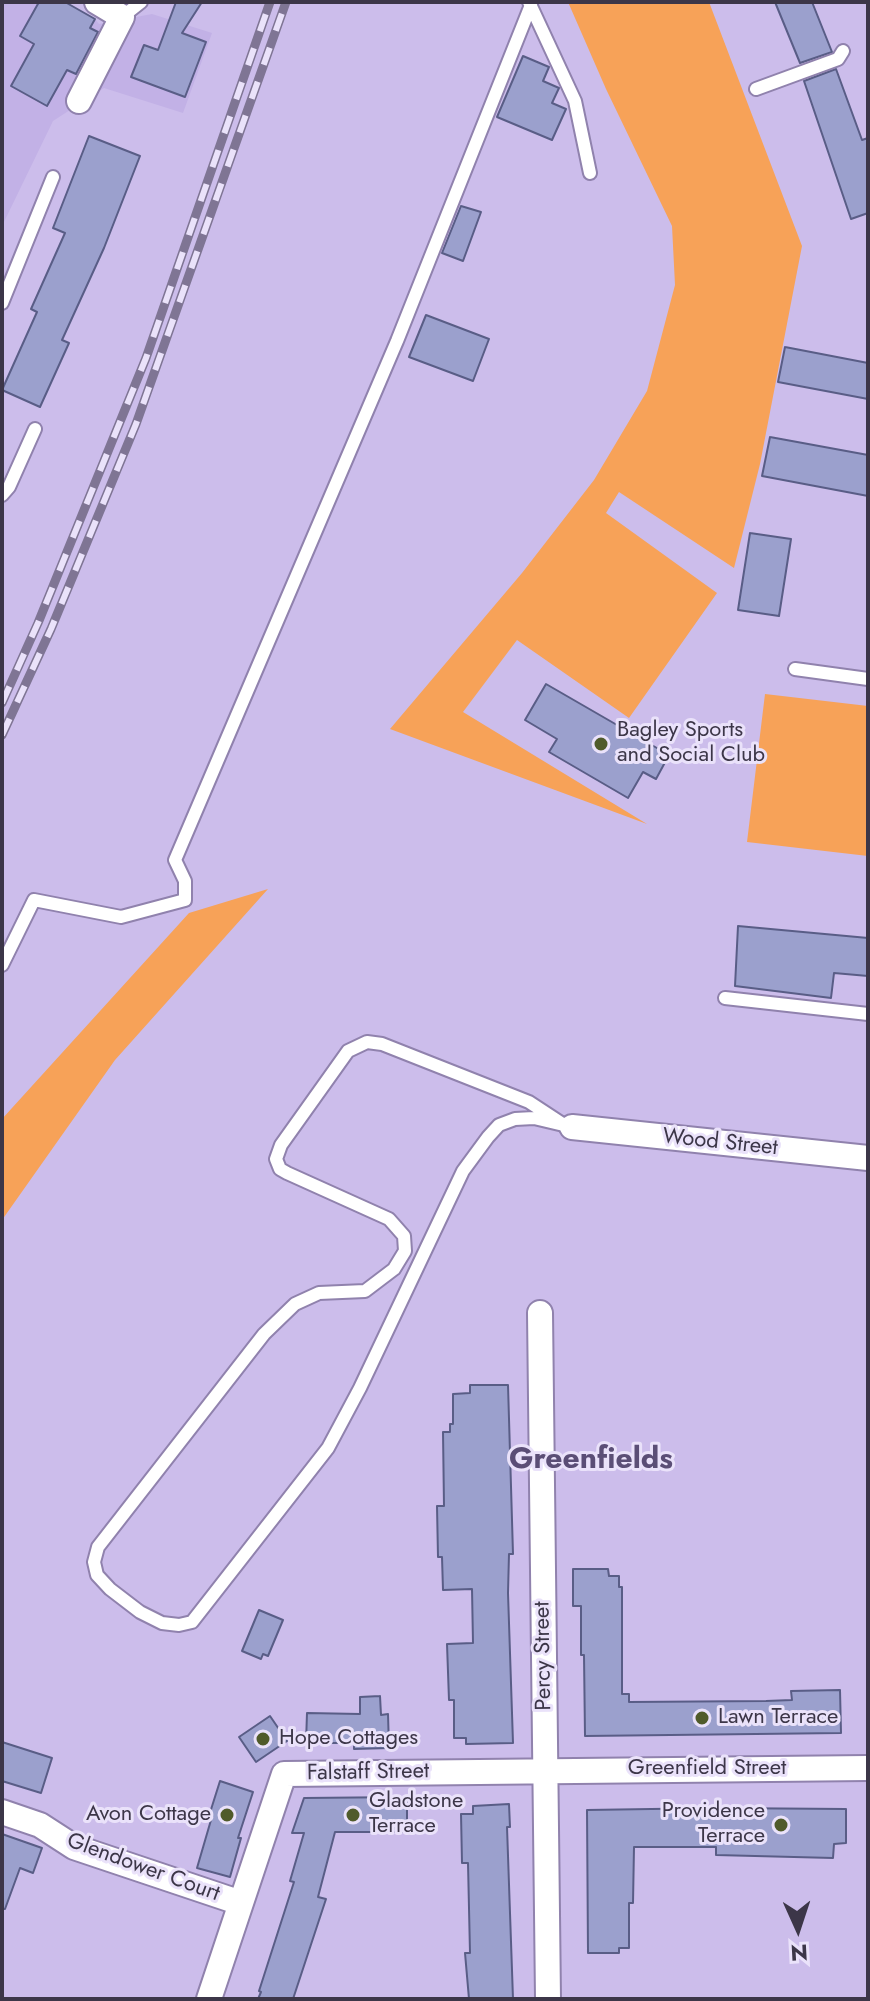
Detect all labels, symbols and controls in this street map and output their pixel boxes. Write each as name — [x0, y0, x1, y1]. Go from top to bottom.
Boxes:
place label: Bagley Sports and Social Club — [617, 718, 765, 770]
marker: Bagley Sports and Social Club — [592, 735, 610, 753]
street label: Wood Street — [661, 1124, 779, 1162]
district label: Greenfields — [509, 1443, 673, 1479]
street label: Percy Street — [530, 1601, 558, 1711]
place label: Lawn Terrace — [718, 1705, 838, 1731]
marker: Lawn Terrace — [693, 1709, 711, 1727]
place label: Hope Cottages — [279, 1726, 418, 1752]
marker: Hope Cottages — [254, 1730, 272, 1748]
street label: Greenfield Street — [628, 1756, 786, 1782]
street label: Falstaff Street — [307, 1759, 429, 1787]
place label: Gladstone Terrace — [369, 1789, 463, 1840]
place label: Providence Terrace — [662, 1799, 765, 1850]
place label: Avon Cottage — [86, 1802, 211, 1828]
marker: Avon Cottage — [218, 1806, 236, 1824]
marker: Gladstone Terrace — [344, 1806, 362, 1824]
marker: Providence Terrace — [772, 1816, 790, 1834]
street label: Glendower Court — [63, 1828, 223, 1908]
north arrow — [758, 1889, 838, 1969]
text: N — [790, 1937, 809, 1969]

